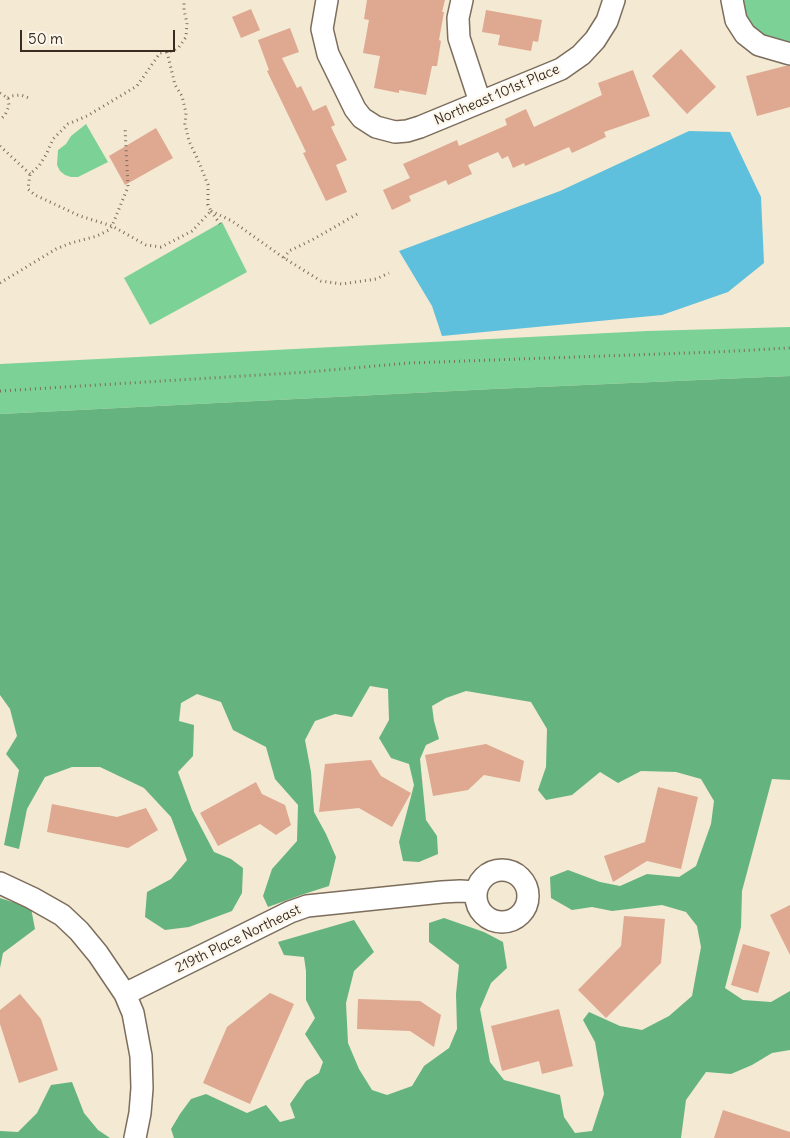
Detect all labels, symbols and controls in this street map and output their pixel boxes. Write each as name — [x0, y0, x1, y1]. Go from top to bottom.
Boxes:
scale bar — [22, 20, 178, 52]
text: 50 m — [28, 29, 63, 48]
street label: Northeast 101st Place — [432, 61, 562, 129]
street label: 219th Place Northeast — [173, 901, 303, 977]

